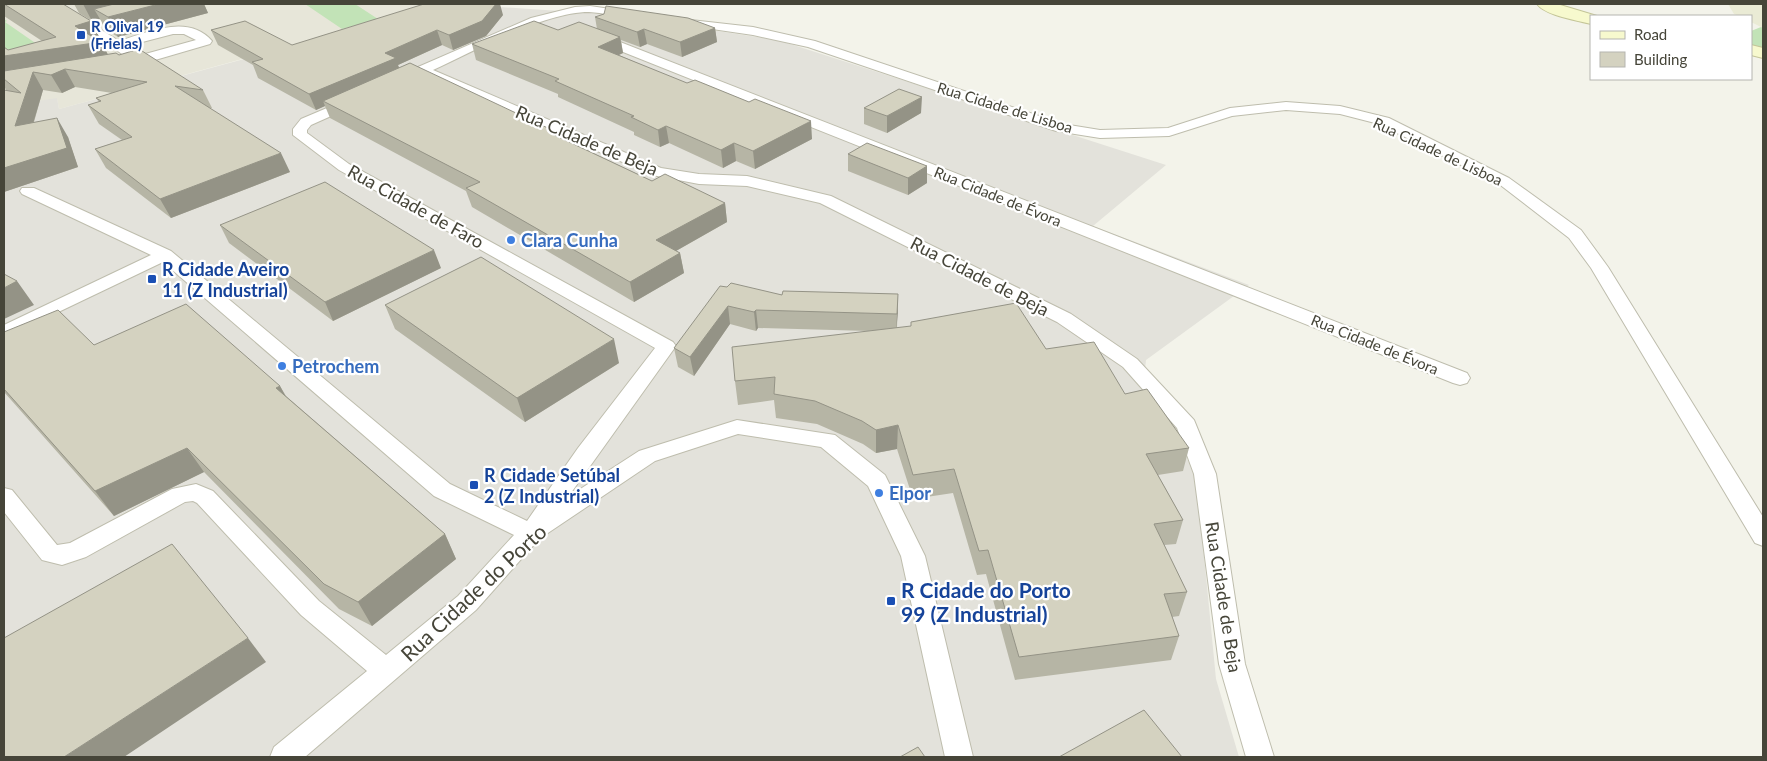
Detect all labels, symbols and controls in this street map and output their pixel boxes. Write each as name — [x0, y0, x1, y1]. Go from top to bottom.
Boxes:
legend — [1590, 15, 1752, 80]
place label: R Olival 19 (Frielas) — [91, 17, 164, 52]
text: Road — [1634, 25, 1667, 43]
marker: R Olival 19 (Frielas) — [75, 29, 87, 41]
text: Building — [1634, 50, 1687, 68]
street label: Rua Cidade de Lisboa — [935, 78, 1075, 136]
street label: Rua Cidade de Beja — [512, 100, 662, 180]
street label: Rua Cidade de Lisboa — [1370, 113, 1506, 189]
street label: Rua Cidade de Faro — [344, 159, 488, 253]
street label: Rua Cidade de Évora — [932, 162, 1064, 230]
place label: Clara Cunha — [521, 229, 618, 251]
street label: Rua Cidade de Beja — [907, 232, 1053, 320]
marker: Clara Cunha — [505, 234, 517, 246]
place label: R Cidade Aveiro 11 (Z Industrial) — [162, 258, 289, 301]
marker: R Cidade Aveiro 11 (Z Industrial) — [146, 273, 158, 285]
street label: Rua Cidade de Évora — [1309, 310, 1441, 378]
place label: Petrochem — [292, 355, 379, 377]
marker: Petrochem — [276, 360, 288, 372]
place label: R Cidade Setúbal 2 (Z Industrial) — [484, 464, 620, 507]
marker: R Cidade Setúbal 2 (Z Industrial) — [468, 479, 480, 491]
place label: Elpor — [889, 482, 931, 504]
marker: Elpor — [873, 487, 885, 499]
street label: Rua Cidade do Porto — [395, 518, 551, 666]
street label: Rua Cidade de Beja — [1201, 520, 1247, 674]
place label: R Cidade do Porto 99 (Z Industrial) — [901, 577, 1071, 626]
marker: R Cidade do Porto 99 (Z Industrial) — [885, 595, 897, 607]

